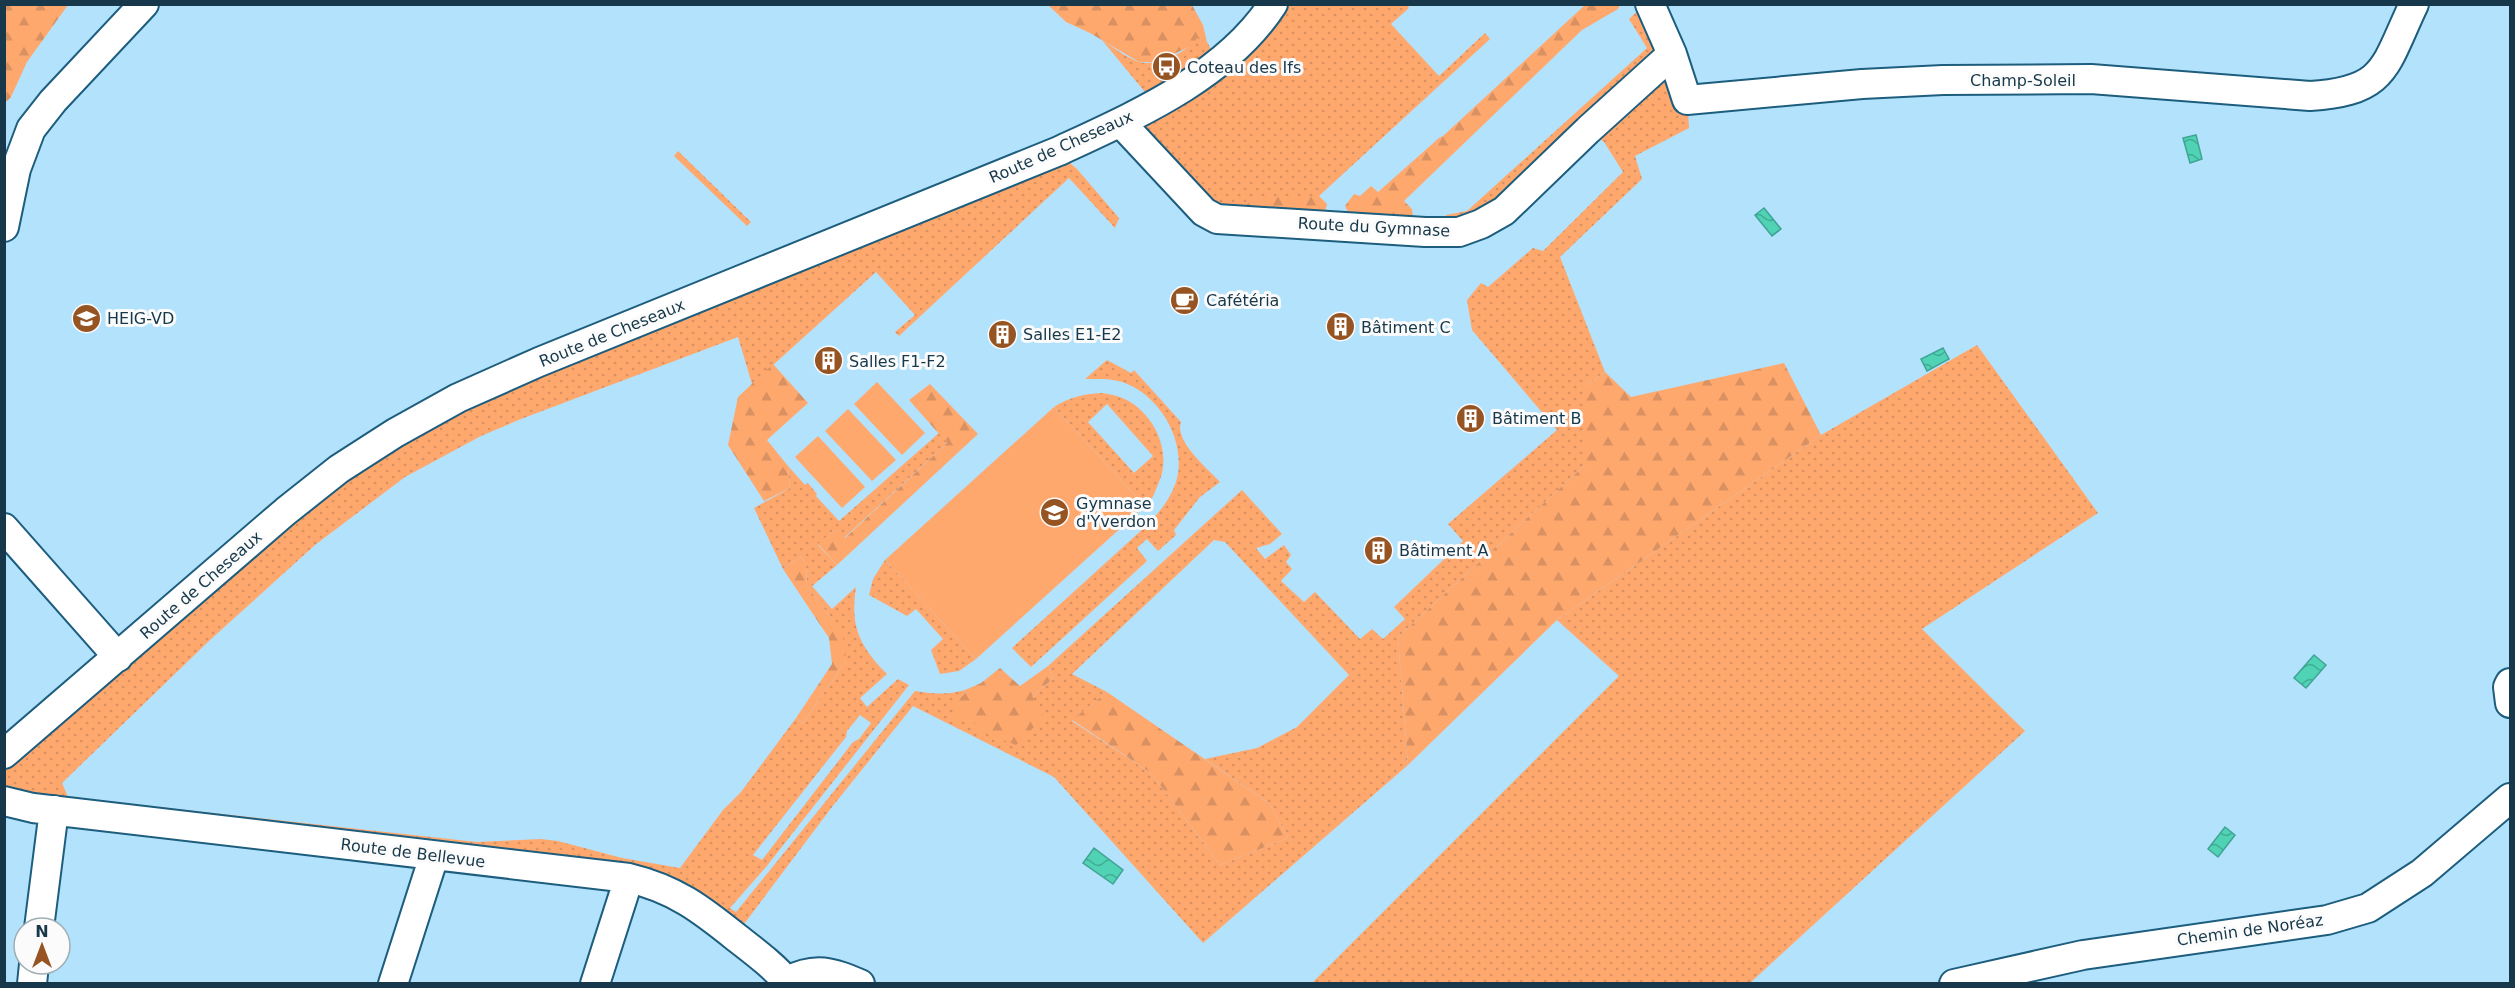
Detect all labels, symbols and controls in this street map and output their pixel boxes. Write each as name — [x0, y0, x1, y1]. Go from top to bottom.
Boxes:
bus stop icon: Coteau des Ifs — [1150, 51, 1182, 83]
place label: Coteau des Ifs — [1187, 58, 1301, 77]
street label: Champ-Soleil — [1970, 71, 2076, 90]
street label: Route de Cheseaux — [986, 107, 1136, 187]
street label: Route du Gymnase — [1297, 214, 1451, 240]
cafe icon: Cafétéria — [1169, 284, 1201, 316]
place label: Cafétéria — [1206, 291, 1279, 310]
street label: Route de Cheseaux — [536, 295, 688, 371]
school or university icon: HEIG-VD — [70, 302, 102, 334]
place label: HEIG-VD — [107, 309, 174, 328]
building icon: Bâtiment C — [1324, 311, 1356, 343]
building icon: Salles E1-E2 — [986, 318, 1018, 350]
place label: Bâtiment C — [1361, 318, 1451, 337]
place label: Salles E1-E2 — [1023, 325, 1121, 344]
building icon: Salles F1-F2 — [812, 345, 844, 377]
place label: Salles F1-F2 — [849, 352, 946, 371]
building icon: Bâtiment B — [1455, 402, 1487, 434]
place label: Bâtiment B — [1492, 409, 1581, 428]
place label: Gymnase d'Yverdon — [1076, 494, 1156, 531]
school or university icon: Gymnase d'Yverdon — [1039, 496, 1071, 528]
street label: Route de Cheseaux — [136, 527, 266, 643]
building icon: Bâtiment A — [1362, 534, 1394, 566]
place label: Bâtiment A — [1399, 541, 1488, 560]
street label: Route de Bellevue — [340, 835, 486, 871]
street label: Chemin de Noréaz — [2176, 910, 2324, 950]
north arrow — [12, 916, 72, 976]
text: N — [35, 922, 49, 941]

